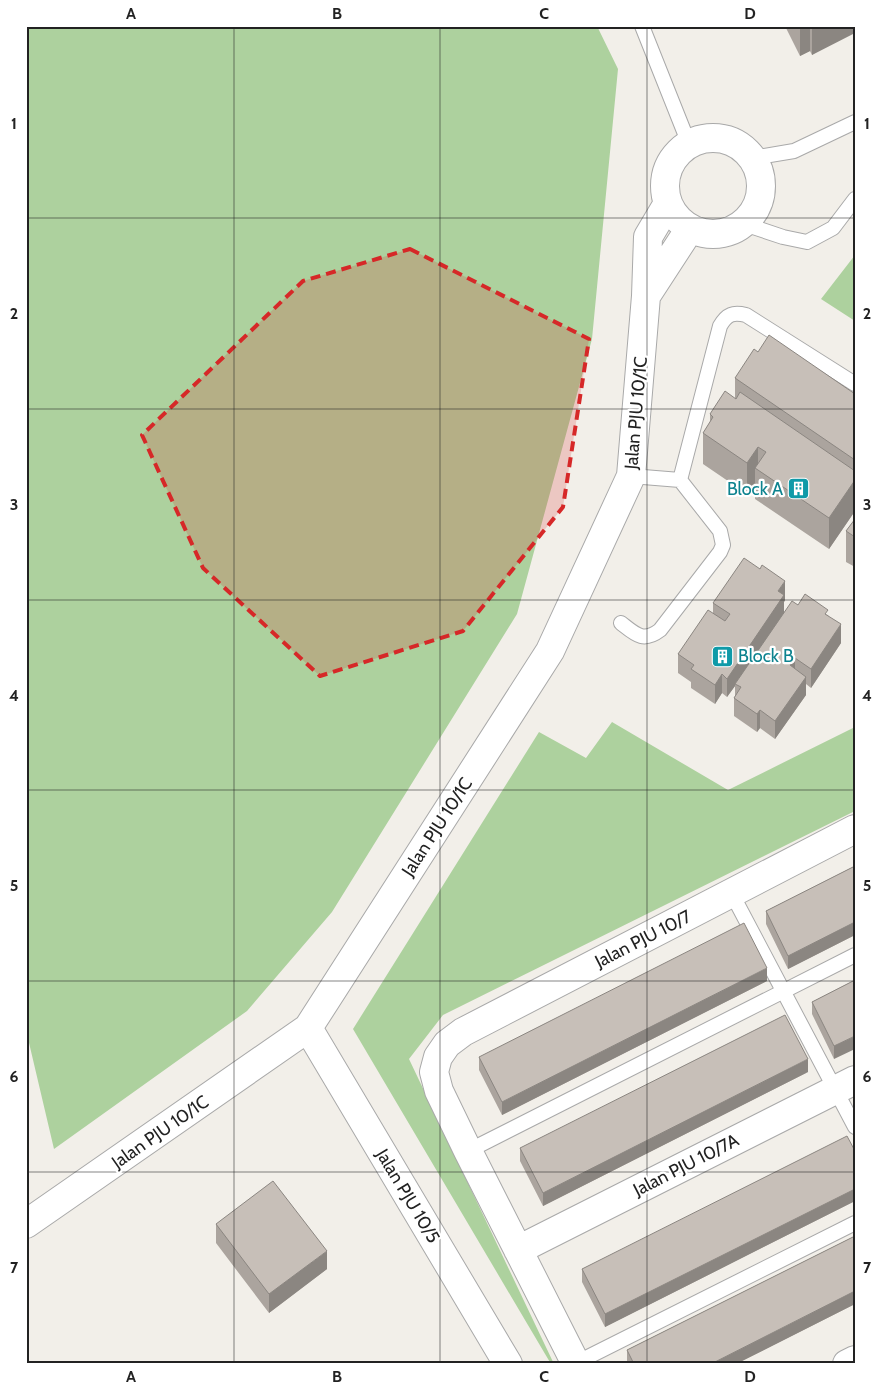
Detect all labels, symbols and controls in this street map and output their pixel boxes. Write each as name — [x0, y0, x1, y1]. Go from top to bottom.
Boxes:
text: A — [126, 4, 136, 23]
text: B — [332, 4, 342, 23]
text: C — [539, 4, 549, 23]
text: D — [744, 4, 756, 23]
text: 1 — [11, 114, 17, 133]
text: 1 — [864, 114, 870, 133]
text: 2 — [10, 304, 18, 323]
text: 2 — [863, 304, 871, 323]
street label: Jalan PJU 10/1C — [620, 356, 652, 471]
building icon: Block A — [787, 477, 811, 501]
place label: Block A — [727, 478, 783, 500]
text: 3 — [10, 495, 18, 514]
text: 3 — [863, 495, 871, 514]
building icon: Block B — [710, 644, 734, 668]
place label: Block B — [738, 645, 794, 667]
text: 4 — [9, 686, 19, 705]
text: 4 — [862, 686, 872, 705]
street label: Jalan PJU 10/1C — [396, 774, 477, 881]
text: 5 — [10, 876, 18, 895]
text: 5 — [863, 876, 871, 895]
street label: Jalan PJU 10/7 — [590, 905, 695, 973]
text: 6 — [10, 1067, 19, 1086]
text: 6 — [863, 1067, 872, 1086]
street label: Jalan PJU 10/1C — [107, 1091, 213, 1174]
street label: Jalan PJU 10/7A — [629, 1129, 742, 1201]
street label: Jalan PJU 10/5 — [371, 1144, 445, 1247]
text: 7 — [10, 1258, 19, 1277]
text: 7 — [863, 1258, 872, 1277]
text: A — [126, 1367, 136, 1386]
text: B — [332, 1367, 342, 1386]
text: C — [539, 1367, 549, 1386]
text: D — [744, 1367, 756, 1386]

